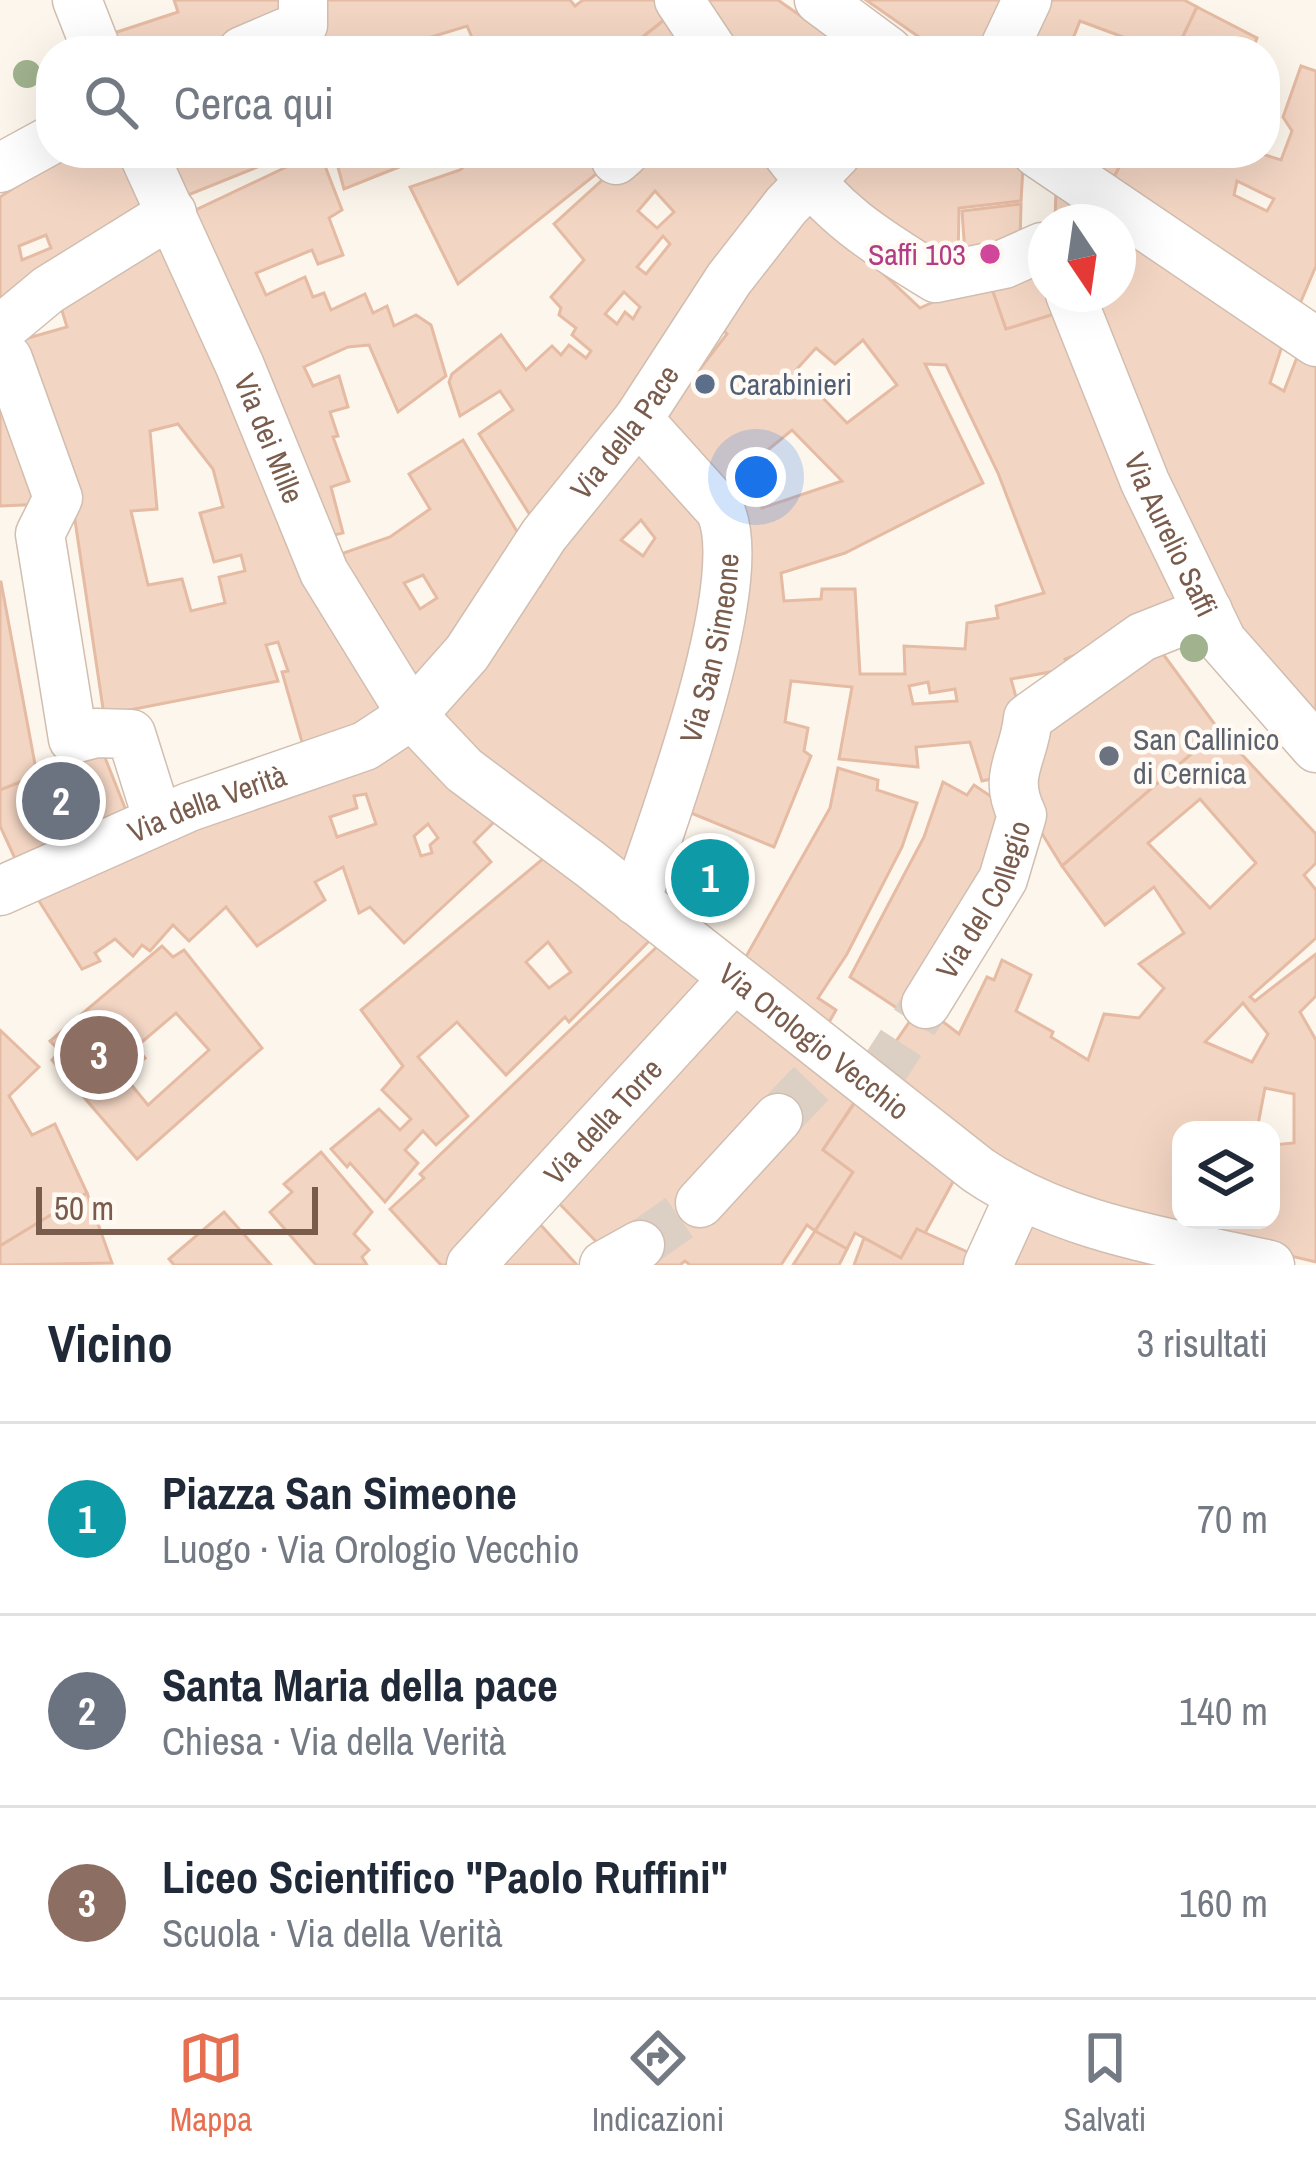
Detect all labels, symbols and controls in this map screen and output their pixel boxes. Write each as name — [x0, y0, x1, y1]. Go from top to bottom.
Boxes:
search box — [36, 36, 1280, 168]
icon: search — [78, 69, 144, 135]
text: Cerca qui — [174, 72, 334, 133]
north arrow — [1028, 204, 1136, 312]
place label: Saffi 103 — [868, 234, 966, 274]
marker: Saffi 103 — [977, 241, 1003, 267]
street label: Via della Pace — [561, 357, 688, 507]
place label: Carabinieri — [729, 364, 852, 404]
street label: Via dei Mille — [225, 367, 314, 509]
marker: Carabinieri — [692, 371, 718, 397]
your location — [726, 447, 786, 507]
street label: Via Aurelio Saffi — [1115, 447, 1227, 623]
street label: Via San Simeone — [670, 553, 748, 748]
place label: San Callinico di Cernica — [1133, 719, 1279, 793]
marker: San Callinico di Cernica — [1096, 743, 1122, 769]
street label: Via della Verità — [121, 755, 292, 852]
pin: 2 — [22, 756, 100, 846]
street label: Via del Collegio — [926, 816, 1039, 986]
pin: 1 — [671, 833, 749, 923]
street label: Via Orologio Vecchio — [711, 953, 918, 1129]
pin: 3 — [60, 1010, 138, 1100]
street label: Via della Torre — [535, 1049, 671, 1193]
map controls — [1172, 1121, 1280, 1229]
button: layers — [1172, 1121, 1280, 1229]
scale bar — [36, 1181, 318, 1234]
text: 50 m — [54, 1186, 114, 1230]
text: Vicino — [48, 1309, 173, 1378]
text: 3 risultati — [1136, 1317, 1268, 1369]
text: Piazza San Simeone — [162, 1462, 517, 1523]
text: 1 — [78, 1493, 96, 1545]
text: 70 m — [1197, 1493, 1268, 1545]
text: Luogo · Via Orologio Vecchio — [162, 1523, 579, 1575]
text: Santa Maria della pace — [162, 1654, 558, 1715]
text: 2 — [78, 1685, 96, 1737]
text: 140 m — [1179, 1685, 1268, 1737]
text: Chiesa · Via della Verità — [162, 1715, 506, 1767]
text: Liceo Scientifico "Paolo Ruffini" — [162, 1846, 728, 1907]
text: 3 — [78, 1877, 96, 1929]
text: 160 m — [1179, 1877, 1268, 1929]
text: Scuola · Via della Verità — [162, 1907, 503, 1959]
tab: Mappa — [170, 2025, 252, 2141]
tab: Indicazioni — [592, 2025, 724, 2141]
tab: Salvati — [1064, 2025, 1146, 2141]

